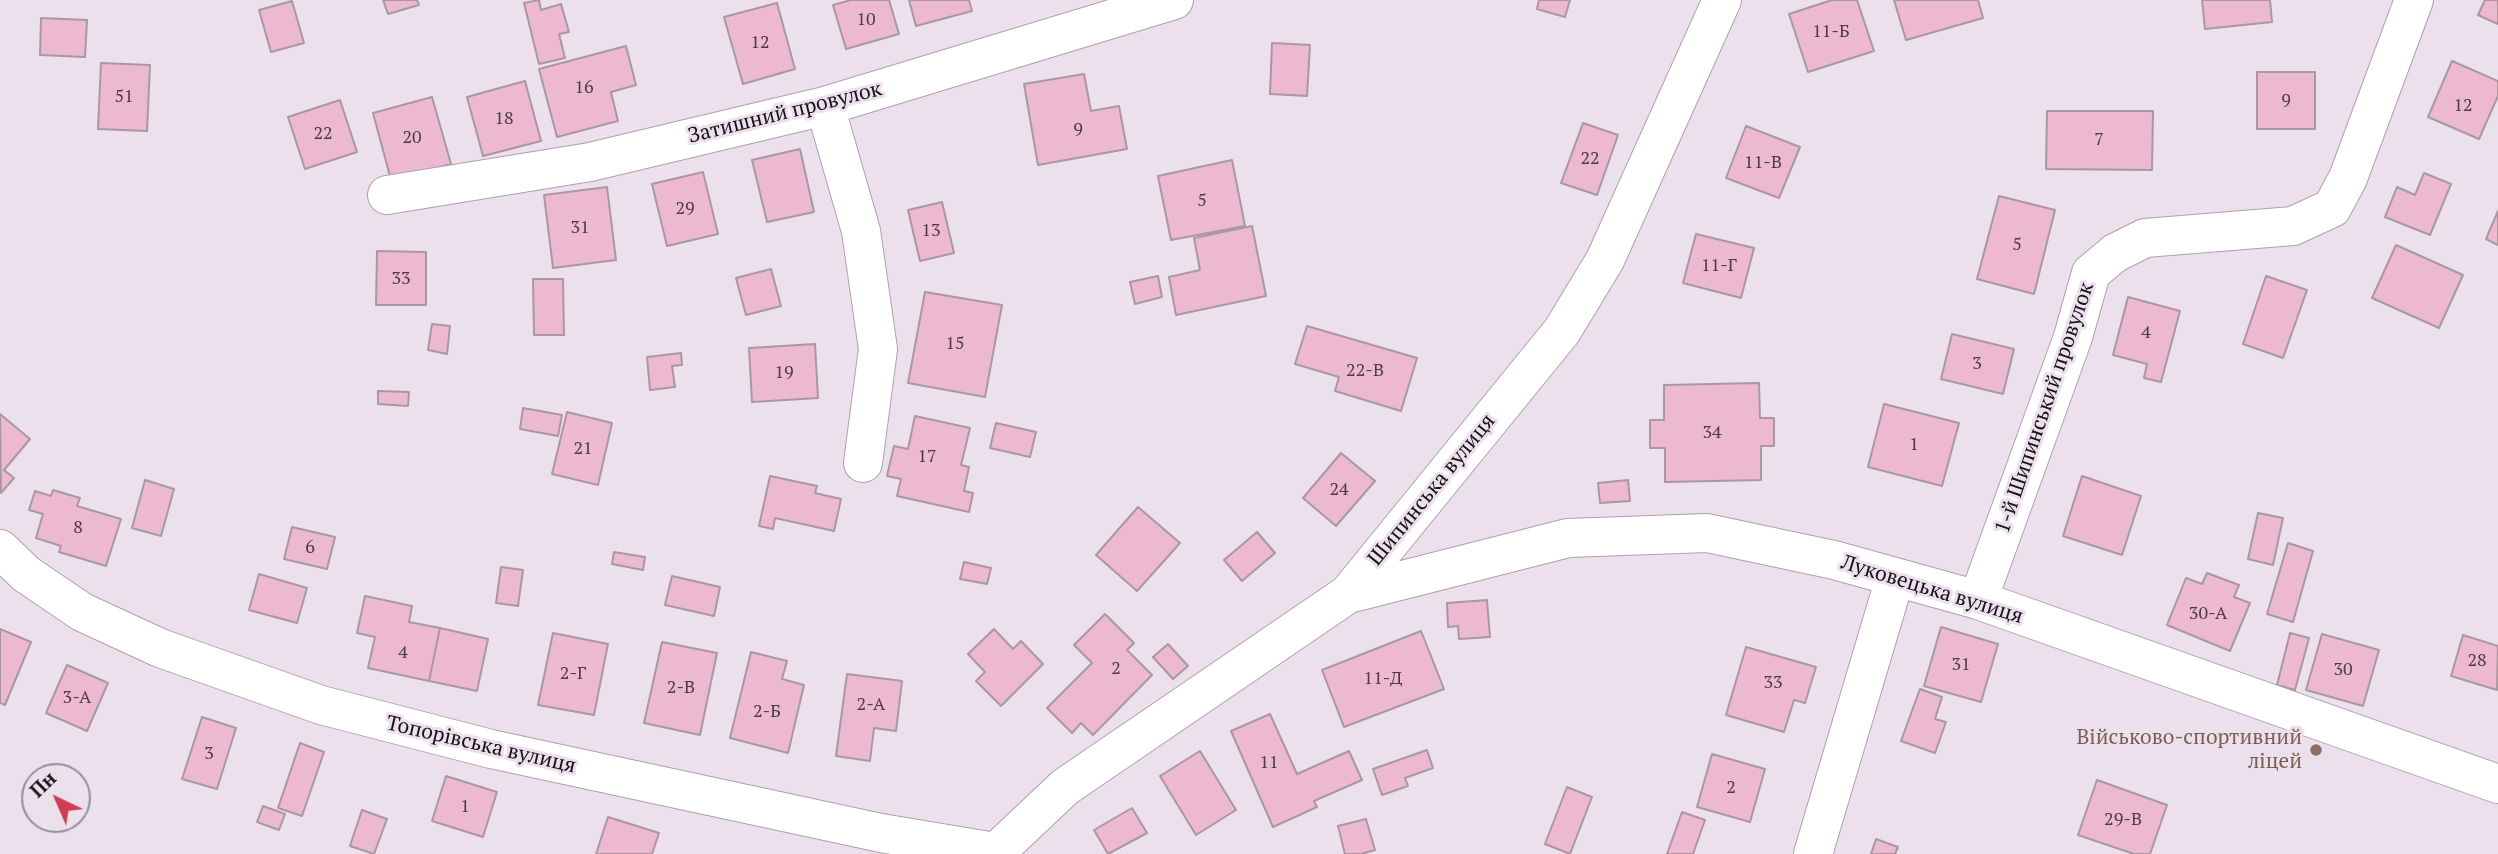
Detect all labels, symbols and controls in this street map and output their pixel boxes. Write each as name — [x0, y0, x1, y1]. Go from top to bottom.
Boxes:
house number: 10 — [856, 9, 876, 31]
house number: 11-Б — [1812, 21, 1850, 43]
house number: 12 — [750, 32, 770, 54]
house number: 16 — [574, 77, 594, 99]
street label: Затишний провулок — [686, 77, 884, 149]
house number: 51 — [114, 86, 134, 108]
house number: 9 — [2281, 90, 2291, 112]
house number: 12 — [2453, 95, 2473, 117]
house number: 18 — [494, 108, 514, 130]
house number: 9 — [1073, 119, 1083, 141]
house number: 22 — [313, 123, 333, 145]
house number: 20 — [402, 127, 422, 149]
house number: 7 — [2094, 129, 2104, 151]
house number: 22 — [1580, 148, 1600, 170]
house number: 11-В — [1744, 152, 1782, 174]
house number: 5 — [1197, 190, 1207, 212]
house number: 29 — [675, 198, 695, 220]
house number: 31 — [570, 217, 590, 239]
house number: 13 — [921, 220, 941, 242]
house number: 5 — [2012, 234, 2022, 256]
house number: 11-Г — [1701, 255, 1737, 277]
house number: 33 — [391, 268, 411, 290]
street label: 1-й Шипинський провулок — [1990, 279, 2100, 537]
house number: 4 — [2141, 322, 2151, 344]
house number: 15 — [945, 333, 965, 355]
house number: 3 — [1972, 353, 1982, 375]
house number: 22-В — [1346, 360, 1384, 382]
house number: 19 — [774, 362, 794, 384]
street label: Шипинська вулиця — [1363, 409, 1501, 571]
house number: 34 — [1702, 422, 1722, 444]
house number: 1 — [1909, 434, 1919, 456]
house number: 21 — [573, 438, 593, 460]
house number: 17 — [917, 446, 937, 468]
house number: 24 — [1329, 479, 1349, 501]
house number: 8 — [73, 517, 83, 539]
house number: 6 — [305, 537, 315, 559]
street label: Луковецька вулиця — [1838, 550, 2026, 630]
house number: 30-А — [2189, 603, 2227, 625]
house number: 4 — [398, 642, 408, 664]
house number: 28 — [2467, 650, 2487, 672]
house number: 31 — [1951, 654, 1971, 676]
house number: 2 — [1111, 658, 1121, 680]
house number: 30 — [2333, 659, 2353, 681]
house number: 2-Г — [560, 663, 586, 685]
house number: 11-Д — [1364, 668, 1402, 690]
house number: 33 — [1763, 672, 1783, 694]
house number: 2-В — [667, 677, 695, 699]
house number: 3-А — [63, 687, 91, 709]
house number: 2-А — [857, 694, 885, 716]
house number: 2-Б — [753, 701, 781, 723]
street label: Топорівська вулиця — [384, 711, 578, 779]
place label: Військово-спортивний ліцей — [2076, 725, 2302, 775]
marker: Військово-спортивний ліцей — [2308, 742, 2324, 758]
house number: 3 — [204, 743, 214, 765]
house number: 11 — [1259, 752, 1279, 774]
north arrow — [21, 763, 91, 833]
text: Пн — [24, 766, 61, 802]
house number: 2 — [1726, 777, 1736, 799]
house number: 1 — [460, 796, 470, 818]
house number: 29-В — [2104, 809, 2142, 831]

